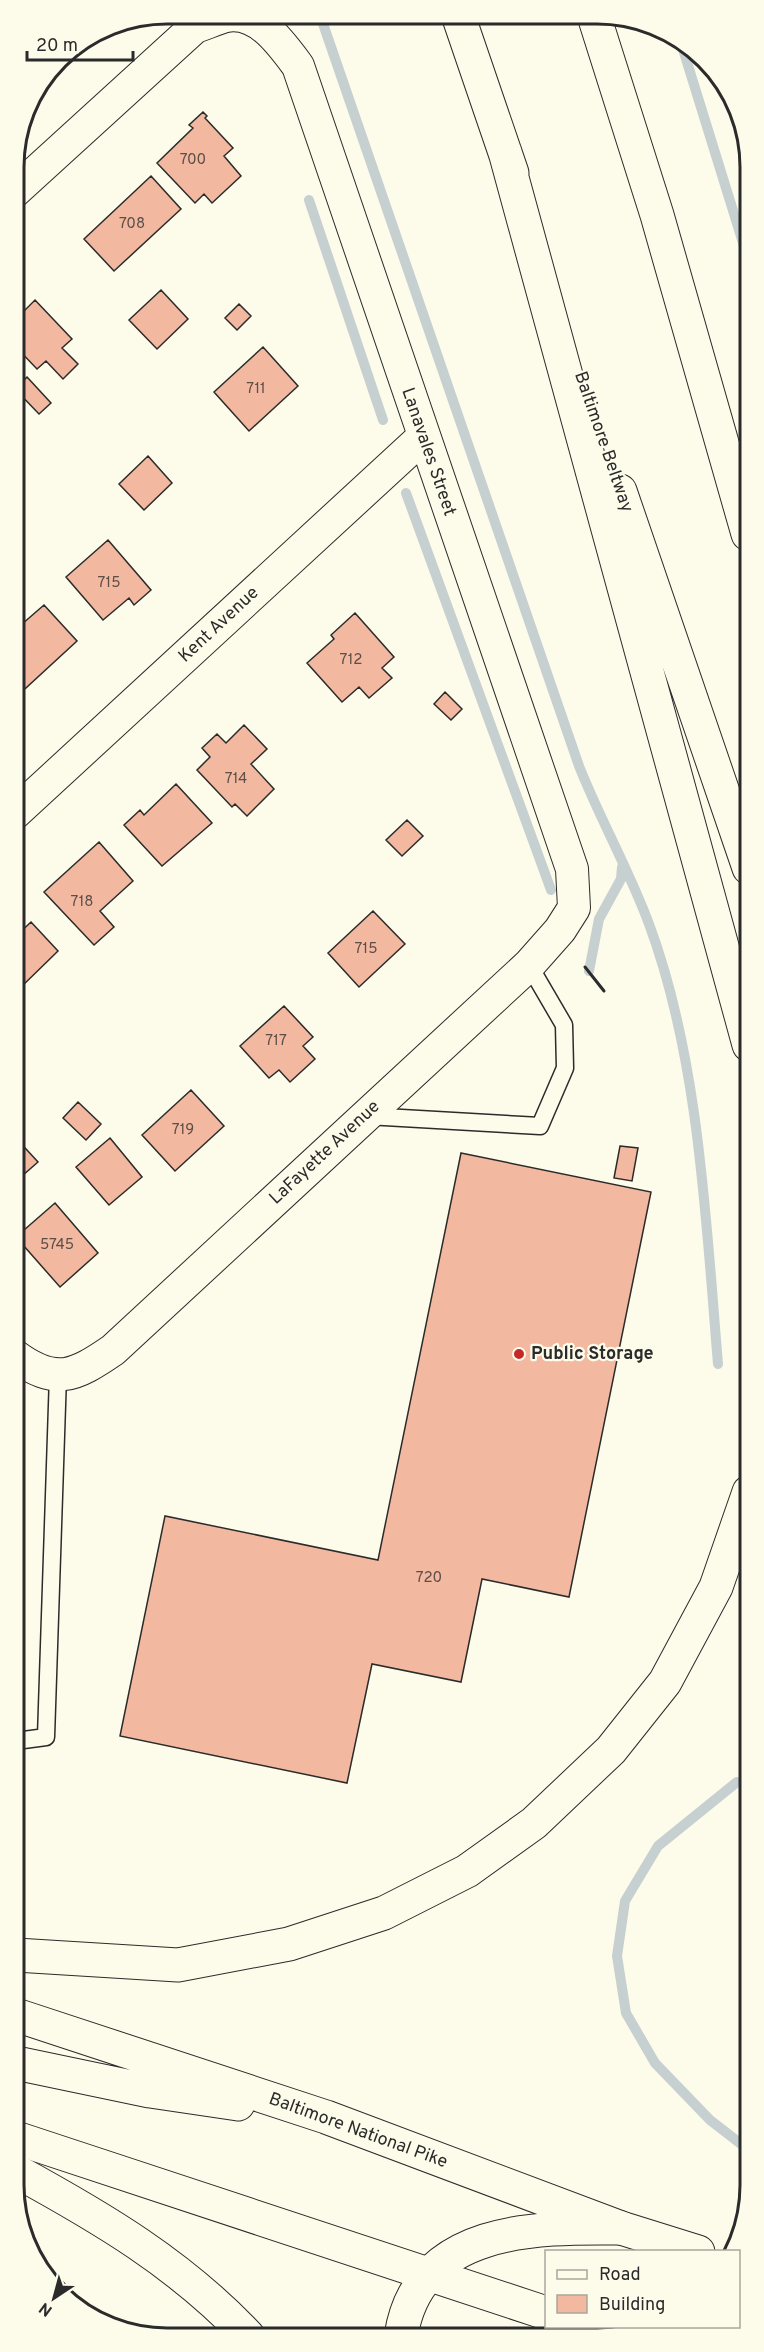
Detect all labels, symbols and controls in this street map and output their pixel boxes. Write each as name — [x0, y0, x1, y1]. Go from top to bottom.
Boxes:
scale bar — [27, 24, 134, 62]
text: 20 m — [36, 35, 78, 58]
house number: 700 — [180, 151, 206, 170]
house number: 708 — [119, 215, 145, 234]
street label: Baltimore Beltway — [568, 368, 638, 516]
house number: 711 — [246, 380, 266, 399]
street label: Lanavales Street — [395, 385, 461, 519]
house number: 715 — [97, 574, 121, 593]
street label: Kent Avenue — [174, 582, 264, 668]
house number: 712 — [340, 651, 362, 670]
house number: 714 — [225, 770, 247, 789]
house number: 718 — [71, 893, 93, 912]
house number: 715 — [354, 940, 378, 959]
house number: 717 — [265, 1032, 287, 1051]
street label: LaFayette Avenue — [265, 1096, 385, 1210]
house number: 719 — [172, 1121, 194, 1140]
house number: 5745 — [40, 1236, 74, 1255]
place label: Public Storage — [531, 1343, 654, 1366]
marker: Public Storage — [512, 1347, 526, 1361]
house number: 720 — [416, 1569, 442, 1588]
street label: Baltimore National Pike — [265, 2088, 451, 2174]
legend — [545, 2250, 740, 2328]
text: Road — [599, 2264, 641, 2287]
north arrow — [24, 2268, 84, 2328]
text: Building — [599, 2294, 665, 2317]
text: N — [36, 2297, 57, 2320]

